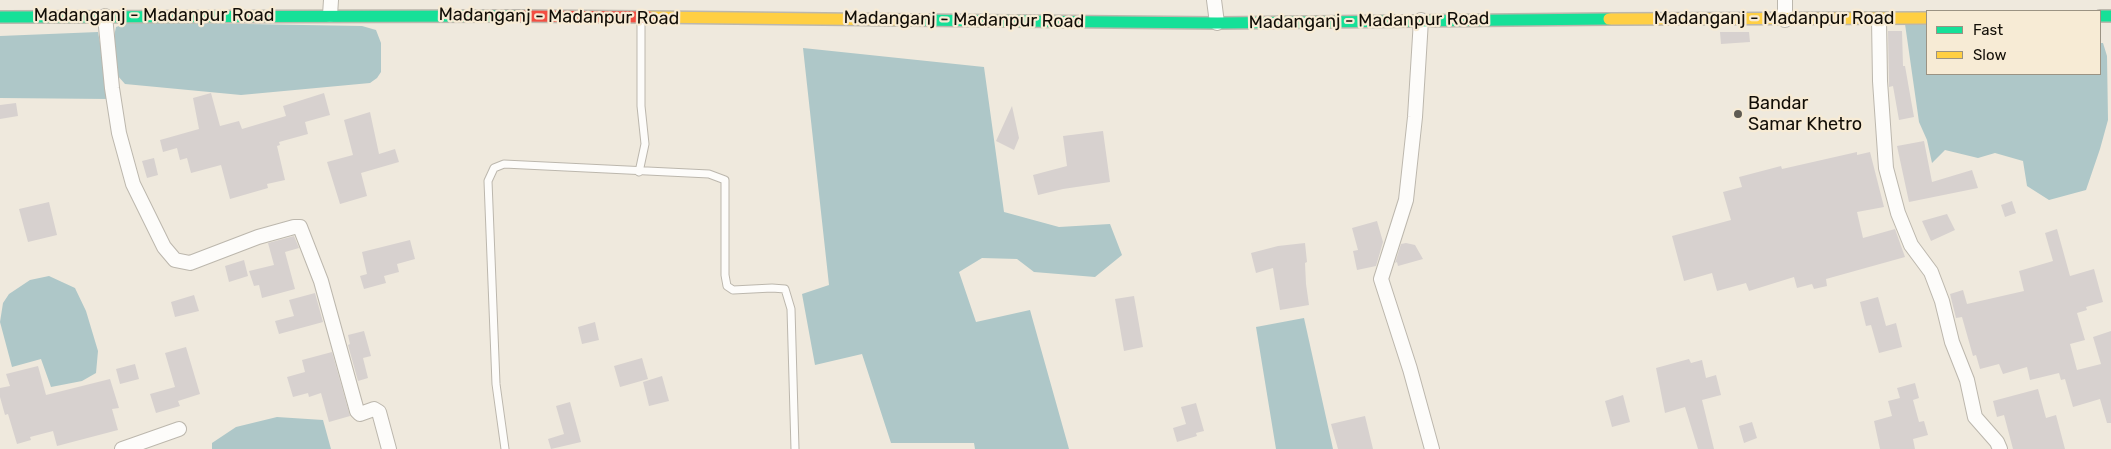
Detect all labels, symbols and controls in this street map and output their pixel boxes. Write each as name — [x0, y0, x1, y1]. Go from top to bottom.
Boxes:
street label: Madanganj - Madanpur Road — [438, 4, 680, 30]
street label: Madanganj - Madanpur Road — [34, 5, 274, 27]
street label: Madanganj - Madanpur Road — [843, 7, 1085, 33]
street label: Madanganj - Madanpur Road — [1248, 8, 1490, 34]
street label: Madanganj - Madanpur Road — [1654, 8, 1894, 30]
legend — [1926, 10, 2101, 75]
text: Fast — [1973, 21, 2003, 39]
text: Slow — [1973, 46, 2006, 64]
place label: Bandar Samar Khetro — [1748, 93, 1862, 136]
marker: Bandar Samar Khetro — [1732, 108, 1744, 120]

